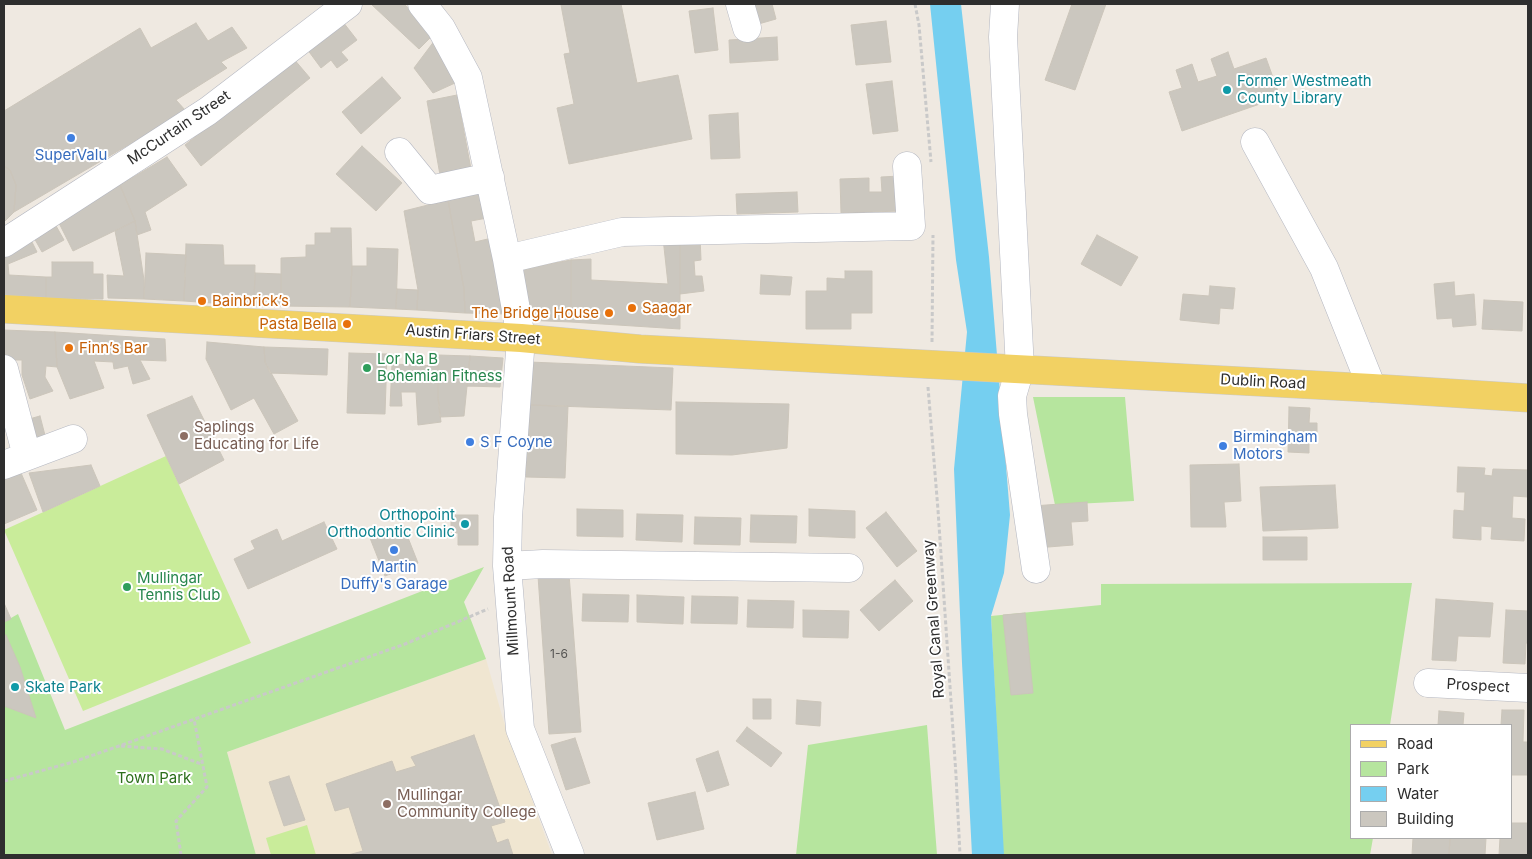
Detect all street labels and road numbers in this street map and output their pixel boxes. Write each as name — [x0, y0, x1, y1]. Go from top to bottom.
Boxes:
street label: McCurtain Street — [124, 87, 234, 169]
street label: Austin Friars Street — [405, 321, 541, 349]
street label: Dublin Road — [1220, 371, 1306, 393]
street label: Royal Canal Greenway — [919, 539, 949, 699]
street label: Millmount Road — [499, 546, 523, 656]
street label: Prospect — [1446, 675, 1510, 697]

